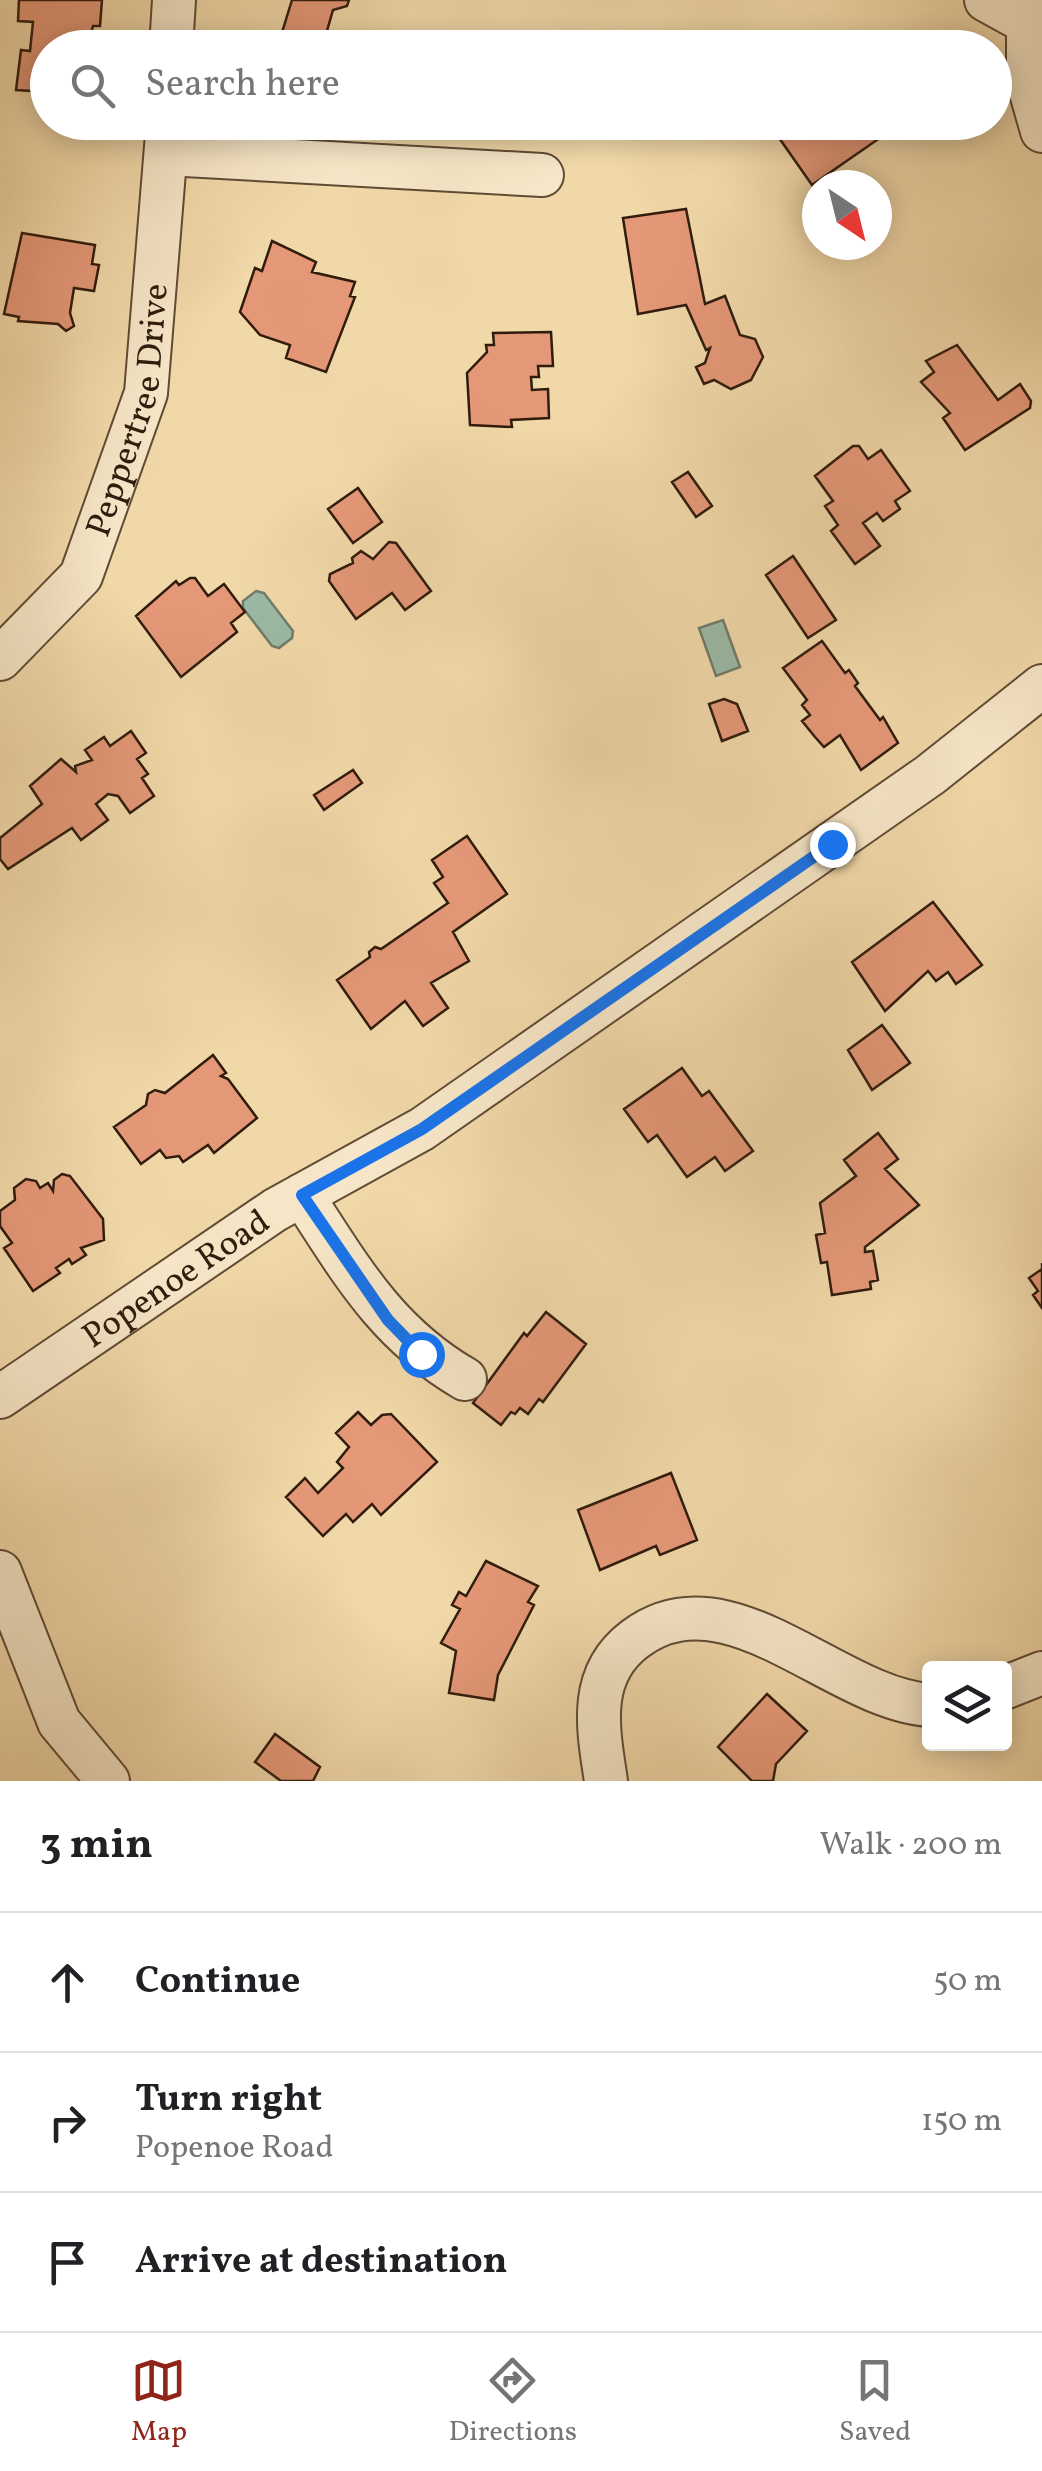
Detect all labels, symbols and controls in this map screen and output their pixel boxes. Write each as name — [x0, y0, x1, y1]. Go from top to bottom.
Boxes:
search box — [30, 30, 1012, 140]
icon: search — [65, 58, 120, 113]
text: Search here — [145, 59, 340, 112]
north arrow — [802, 170, 892, 260]
street label: Peppertree Drive — [76, 282, 182, 544]
route end — [810, 822, 856, 868]
street label: Popenoe Road — [74, 1199, 280, 1361]
route start — [399, 1332, 445, 1378]
map controls — [922, 1661, 1012, 1751]
button: layers — [922, 1661, 1012, 1751]
text: 3 min — [40, 1817, 153, 1876]
text: Walk · 200 m — [819, 1824, 1002, 1868]
icon: ahead — [40, 1955, 95, 2010]
text: Continue — [135, 1956, 300, 2009]
text: 50 m — [933, 1960, 1002, 2004]
text: Turn right — [135, 2074, 322, 2127]
icon: right — [40, 2095, 95, 2150]
text: 150 m — [921, 2100, 1002, 2144]
text: Popenoe Road — [135, 2127, 333, 2171]
icon: arrive — [40, 2235, 95, 2290]
text: Arrive at destination — [135, 2236, 508, 2289]
tab: Map — [131, 2353, 187, 2452]
tab: Directions — [449, 2353, 577, 2452]
tab: Saved — [839, 2353, 911, 2452]

